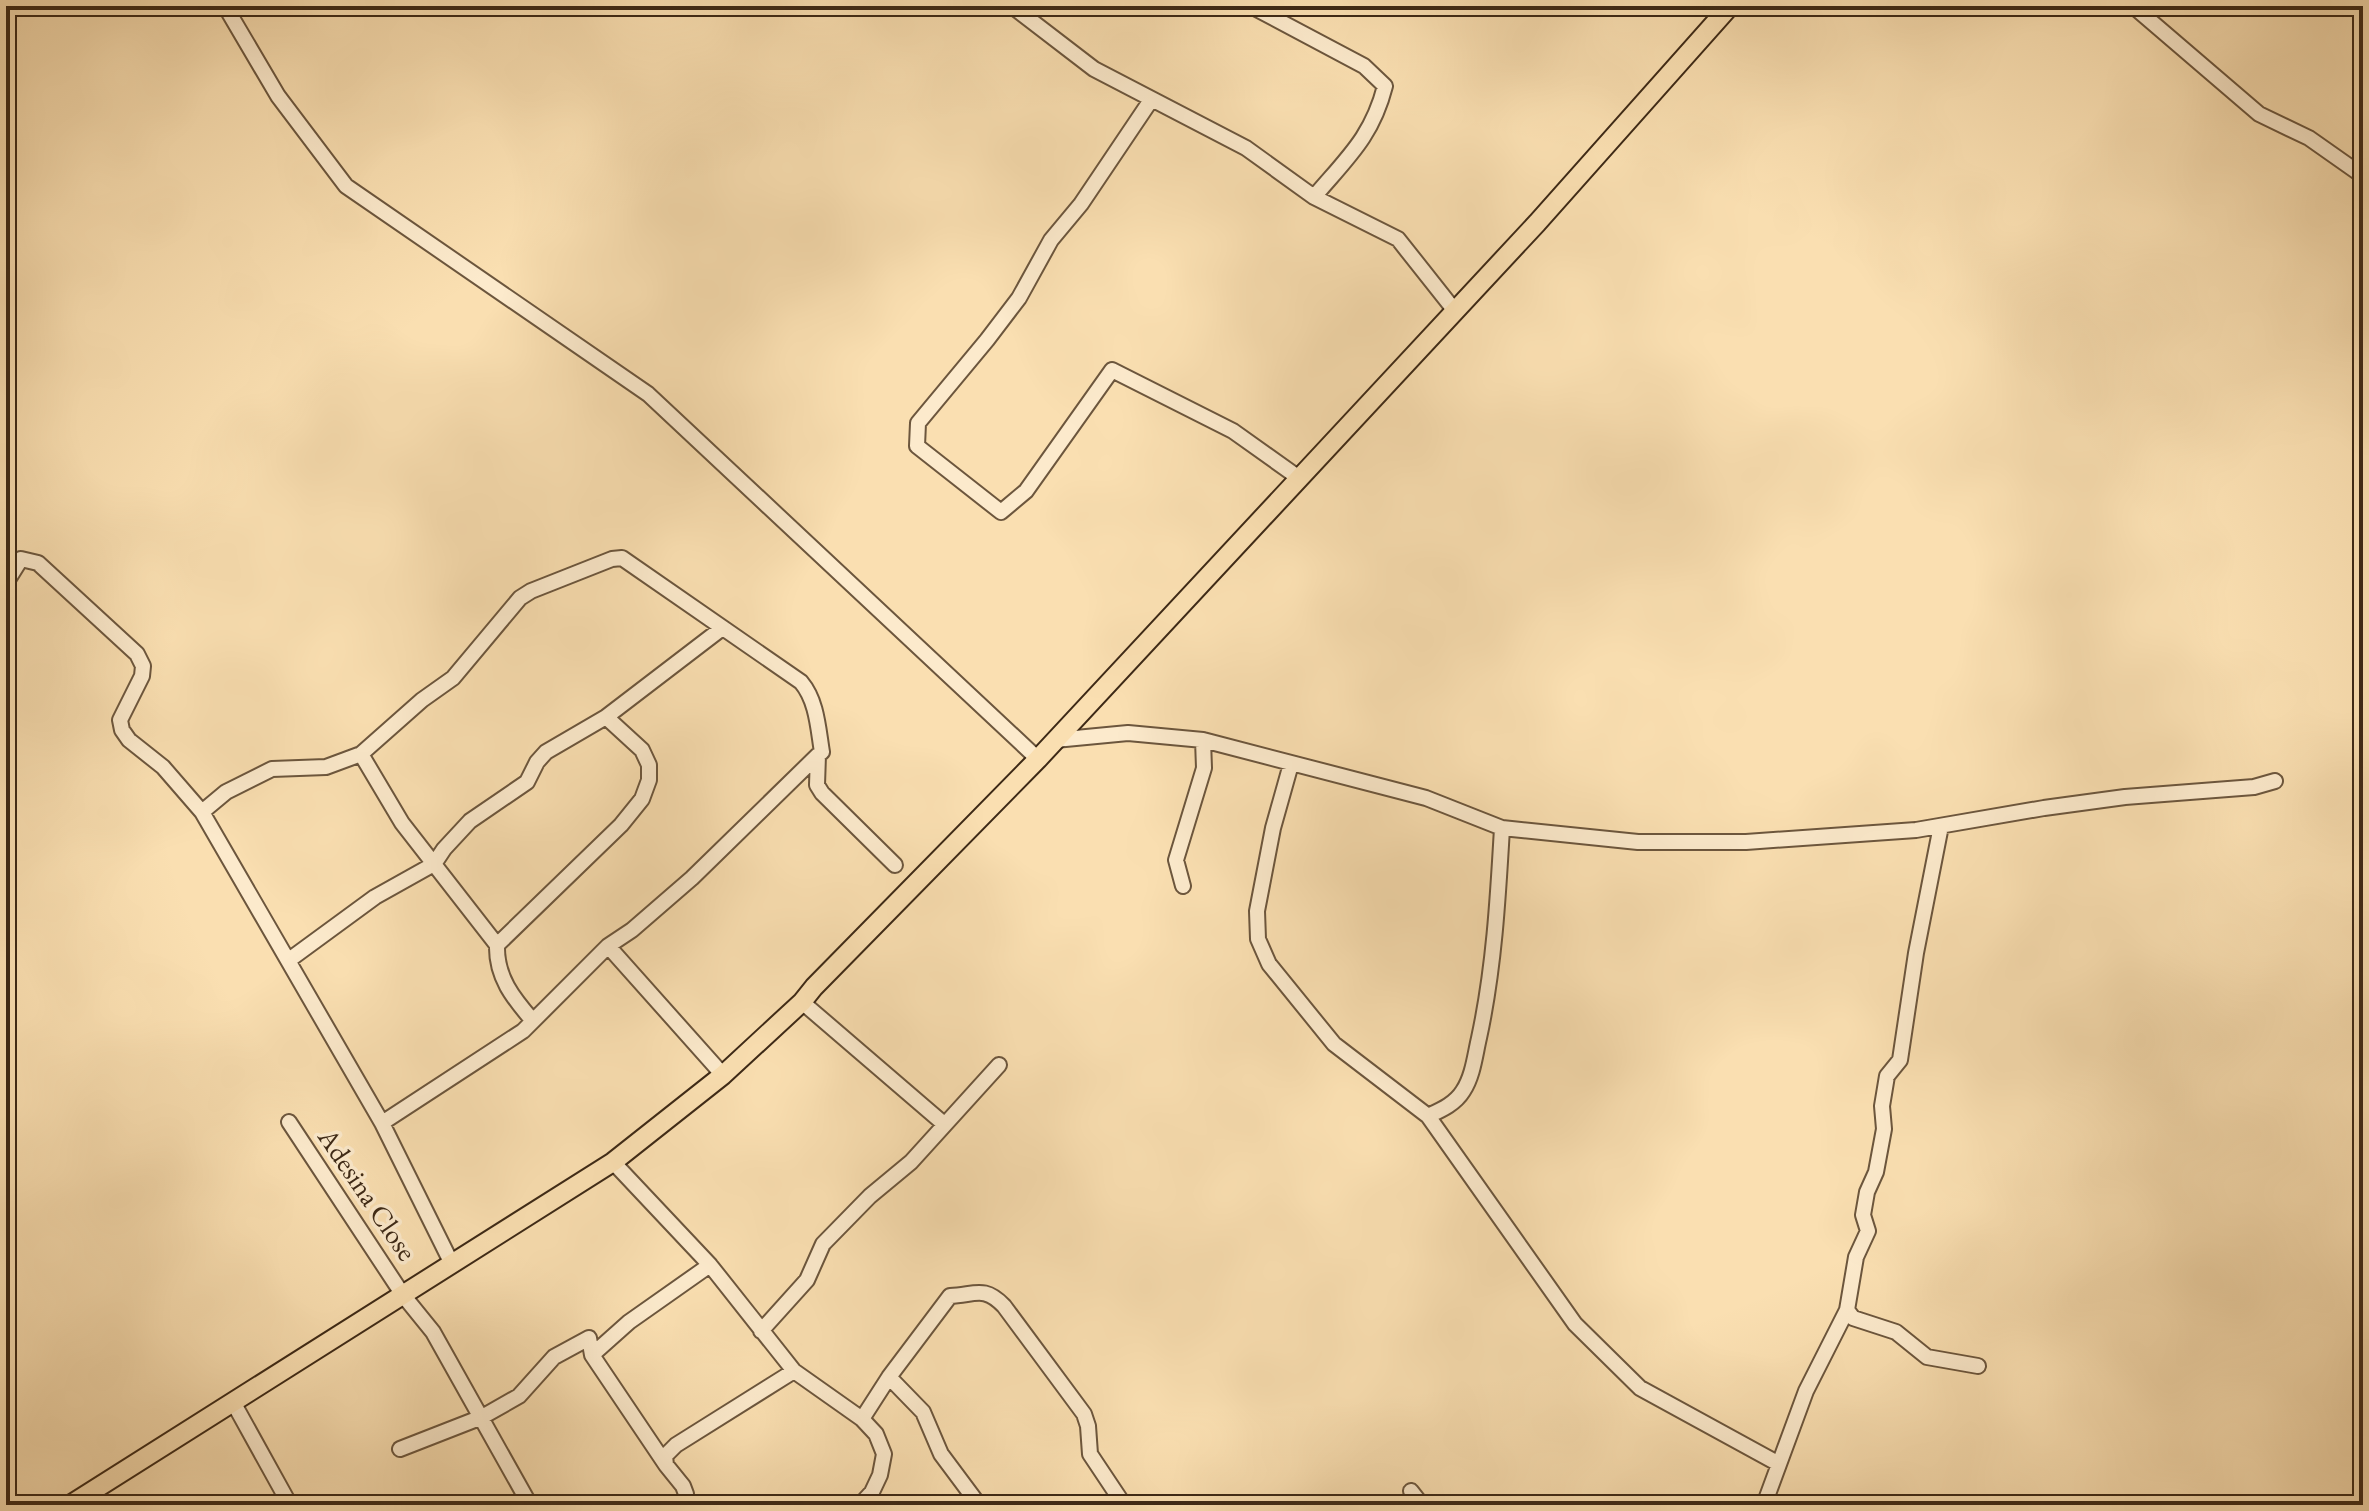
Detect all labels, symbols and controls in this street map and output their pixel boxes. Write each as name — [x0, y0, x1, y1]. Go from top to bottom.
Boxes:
street label: Adesina Close — [310, 1120, 426, 1267]

